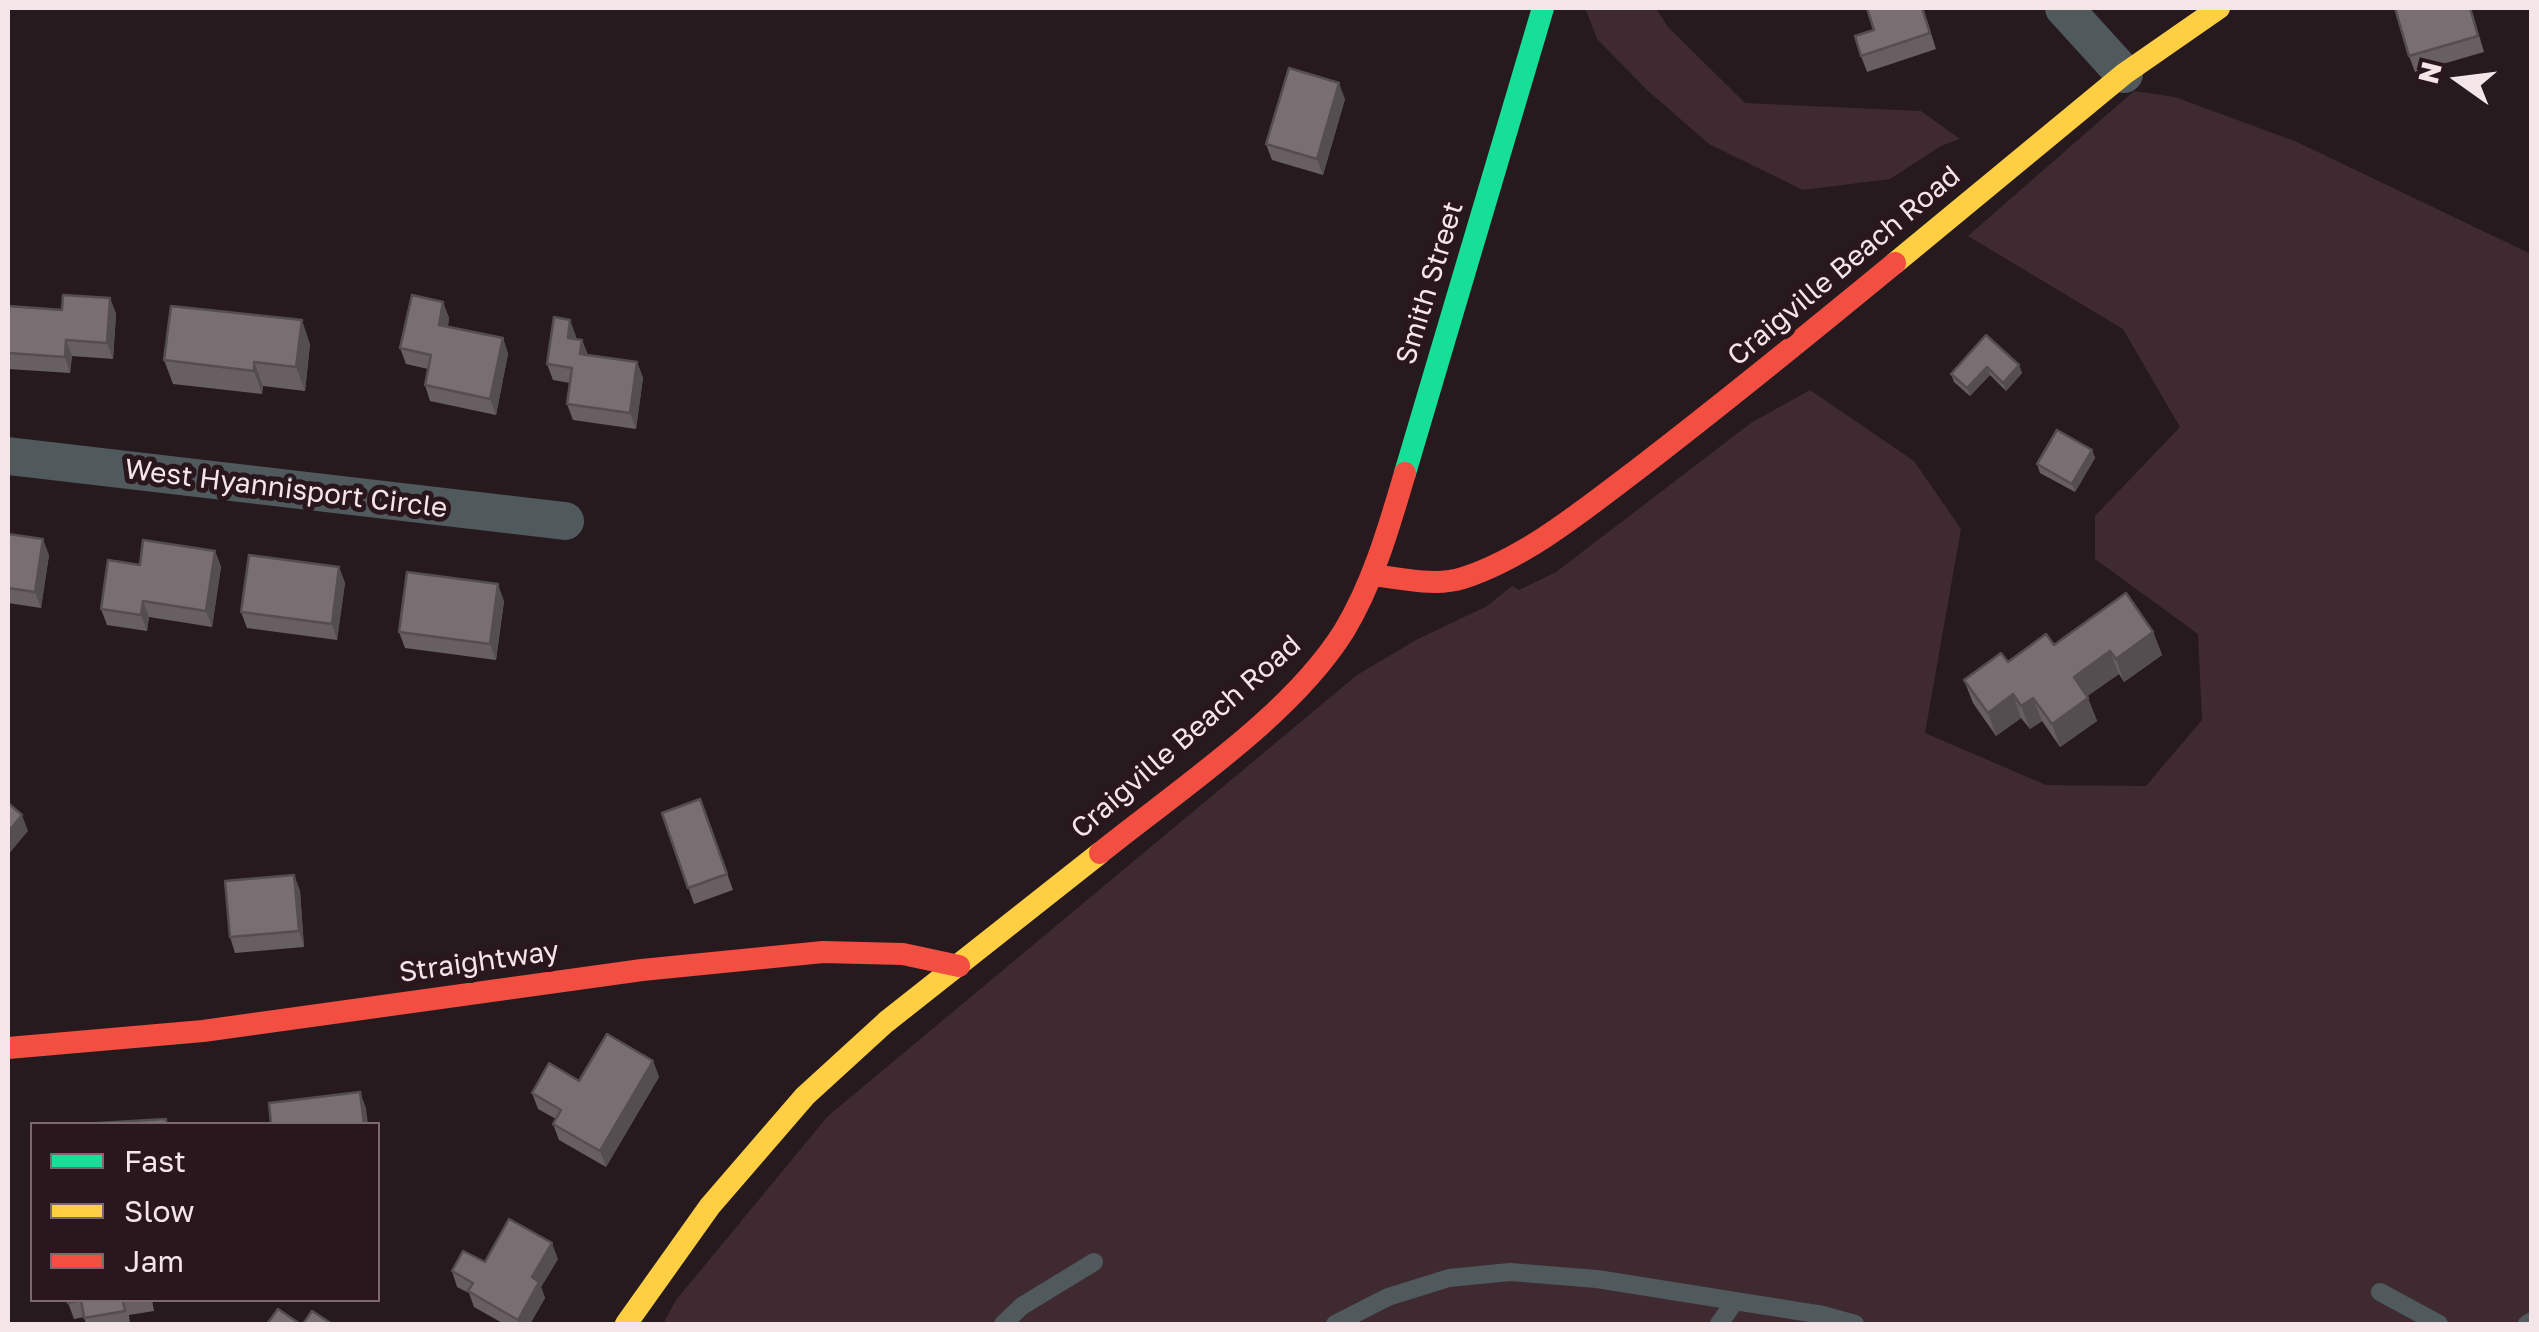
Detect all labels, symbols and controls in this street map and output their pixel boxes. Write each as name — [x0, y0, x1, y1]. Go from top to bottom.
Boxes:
north arrow — [2409, 30, 2509, 130]
text: N — [2411, 58, 2448, 87]
street label: Craigville Beach Road — [1721, 159, 1967, 373]
street label: Smith Street — [1389, 198, 1471, 368]
street label: West Hyannisport Circle — [123, 453, 449, 525]
street label: Craigville Beach Road — [1064, 628, 1308, 846]
street label: Straightway — [397, 934, 561, 990]
legend — [30, 1122, 380, 1302]
text: Fast — [124, 1143, 186, 1179]
text: Slow — [124, 1193, 195, 1229]
text: Jam — [124, 1243, 184, 1279]

